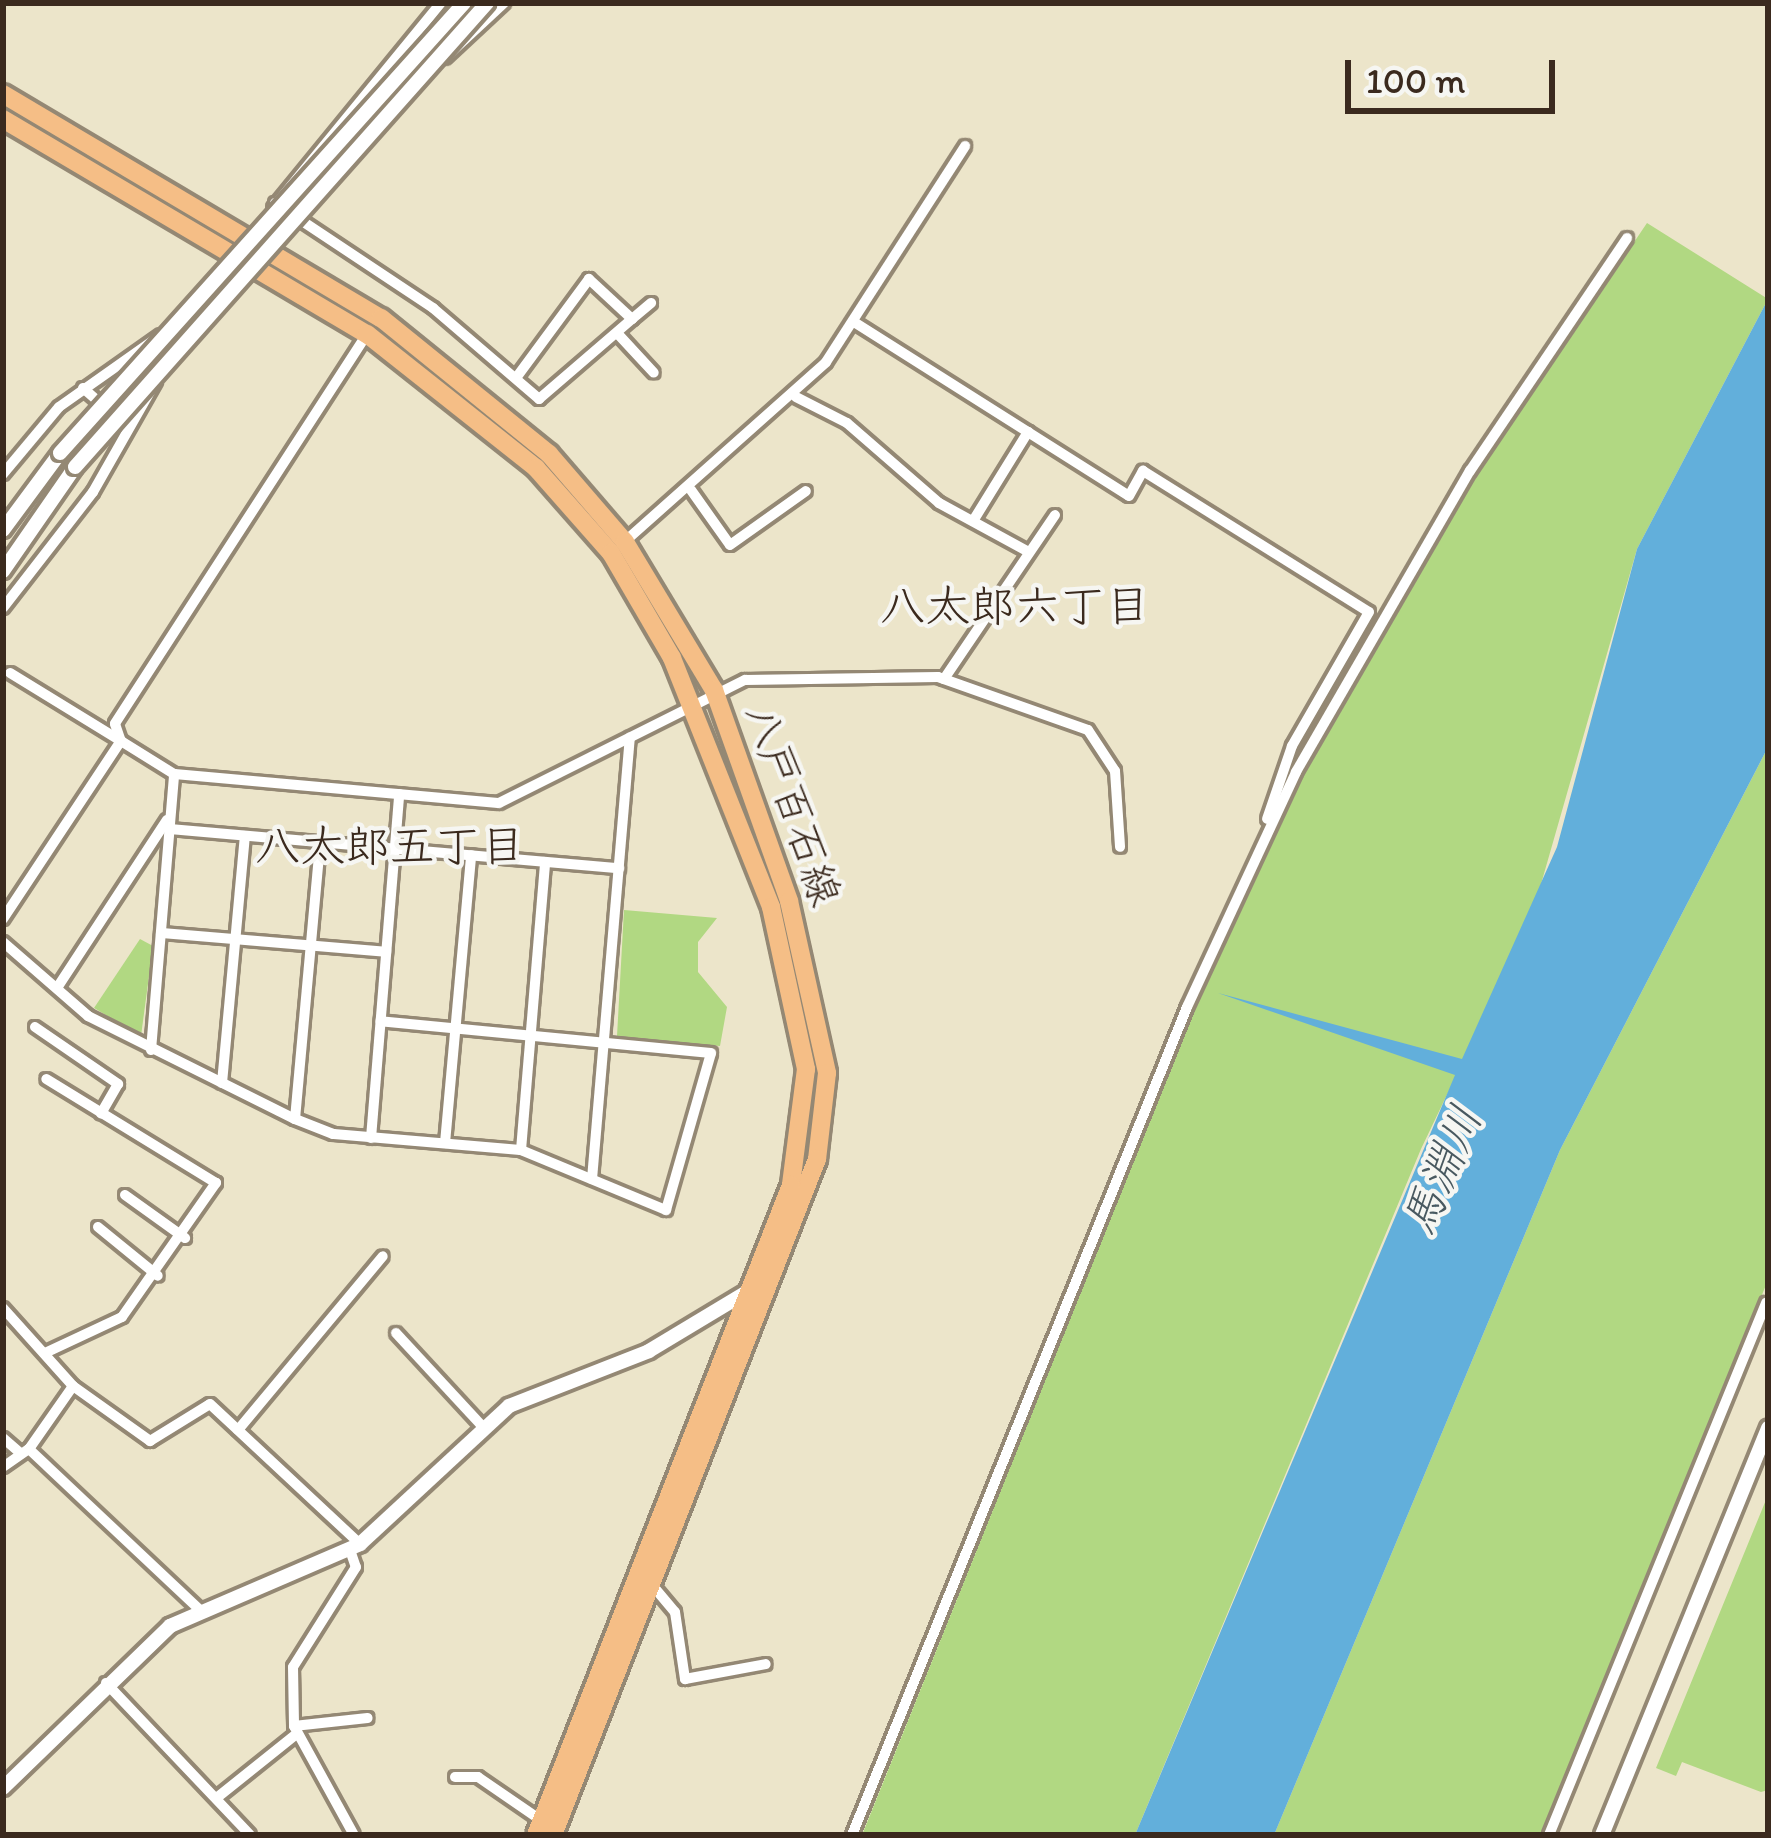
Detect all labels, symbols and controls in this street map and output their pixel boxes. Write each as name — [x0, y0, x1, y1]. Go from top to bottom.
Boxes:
scale bar — [1351, 36, 1561, 110]
text: 100 m — [1366, 59, 1465, 102]
district label: 八太郎六丁目 — [880, 579, 1150, 633]
street label: 八戸百石線 — [735, 698, 851, 912]
district label: 八太郎五丁目 — [255, 819, 525, 873]
water label: 馬淵川 — [1391, 1097, 1493, 1243]

